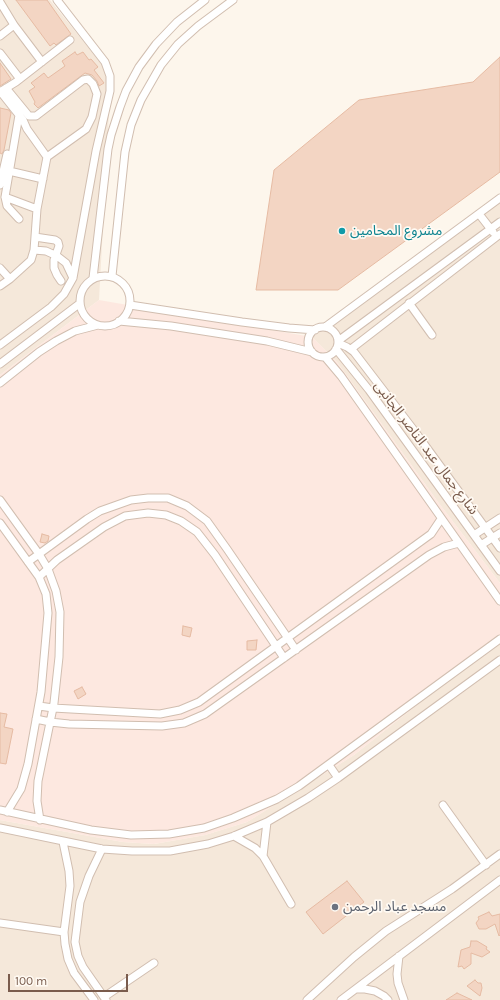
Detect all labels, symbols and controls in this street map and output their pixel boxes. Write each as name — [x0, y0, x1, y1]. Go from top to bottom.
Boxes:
place label: مشروع المحامين — [350, 223, 442, 239]
marker: مشروع المحامين — [337, 226, 347, 236]
street label: شارع جمال عبد الناصر الجانبى — [370, 378, 482, 518]
place label: مسجد عباد الرحمن — [343, 899, 446, 915]
marker: مسجد عباد الرحمن — [330, 902, 340, 912]
scale bar — [10, 966, 130, 992]
text: 100 m — [15, 974, 47, 988]

